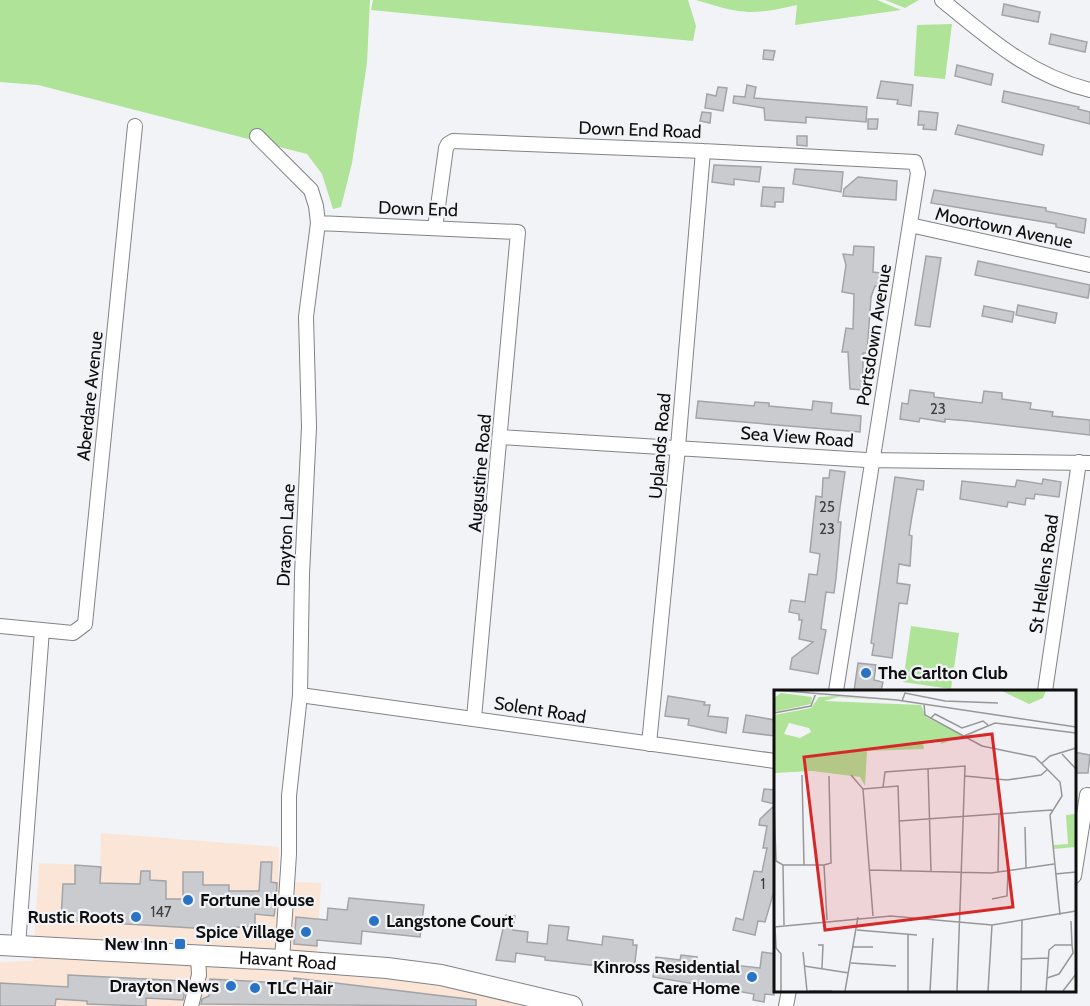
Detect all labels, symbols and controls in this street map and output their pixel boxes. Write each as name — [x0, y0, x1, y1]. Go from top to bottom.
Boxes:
street label: Down End Road — [578, 117, 702, 143]
street label: Down End — [378, 197, 458, 221]
street label: Moortown Avenue — [933, 203, 1075, 253]
street label: Portsdown Avenue — [852, 263, 896, 407]
street label: Aberdare Avenue — [72, 330, 108, 462]
street label: Uplands Road — [644, 392, 676, 500]
house number: 23 — [930, 400, 946, 418]
street label: Augustine Road — [464, 413, 496, 533]
street label: Sea View Road — [740, 422, 854, 452]
street label: Drayton Lane — [272, 483, 300, 587]
house number: 25 — [819, 498, 835, 516]
street label: St Hellens Road — [1025, 513, 1063, 635]
house number: 23 — [819, 520, 835, 538]
place label: The Carlton Club — [878, 662, 1008, 684]
marker: The Carlton Club — [859, 666, 873, 680]
inset map — [774, 690, 1075, 991]
street label: Solent Road — [492, 692, 588, 728]
house number: 1 — [761, 875, 765, 893]
place label: Fortune House — [200, 889, 314, 911]
marker: Fortune House — [181, 893, 195, 907]
house number: 147 — [150, 903, 172, 921]
place label: Rustic Roots — [28, 906, 124, 928]
marker: Rustic Roots — [129, 910, 143, 924]
place label: Langstone Court — [386, 910, 513, 932]
marker: Langstone Court — [367, 914, 381, 928]
place label: Spice Village — [196, 921, 294, 943]
marker: Spice Village — [299, 925, 313, 939]
place label: New Inn — [104, 933, 168, 955]
marker: New Inn — [173, 937, 187, 951]
street label: Havant Road — [238, 947, 337, 975]
place label: Kinross Residential Care Home — [593, 956, 740, 999]
marker: Kinross Residential Care Home — [745, 970, 759, 984]
place label: Drayton News — [109, 975, 219, 997]
place label: TLC Hair — [267, 977, 333, 999]
marker: Drayton News — [224, 979, 238, 993]
marker: TLC Hair — [248, 981, 262, 995]

